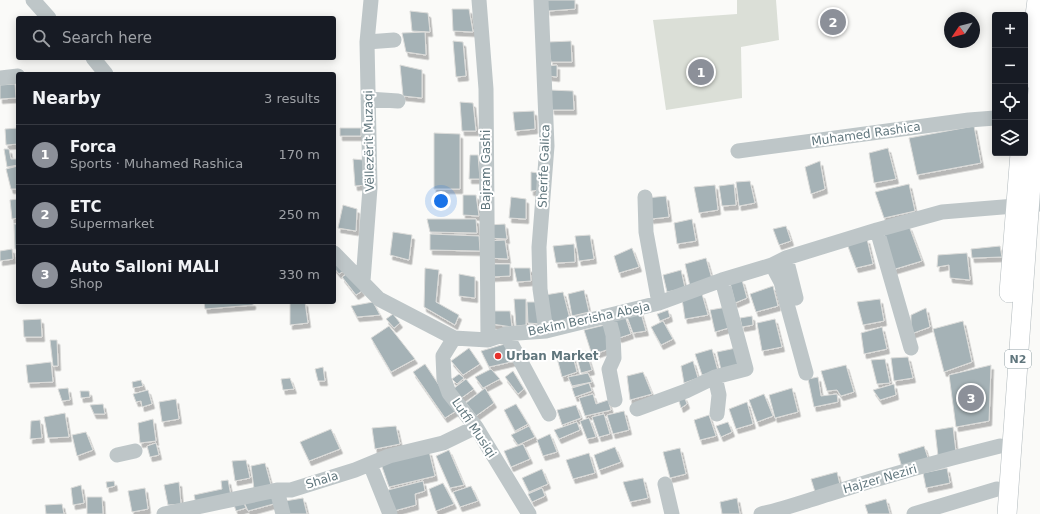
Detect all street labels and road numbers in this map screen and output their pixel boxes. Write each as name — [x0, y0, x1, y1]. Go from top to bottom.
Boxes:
street label: Vëllezërit Muzaqi — [361, 90, 377, 192]
street label: Muhamed Rashica — [811, 119, 921, 149]
street label: Sherife Galica — [536, 124, 552, 208]
street label: Bajram Gashi — [479, 130, 493, 210]
street label: Bekim Berisha Abeja — [527, 299, 651, 339]
road number: N2 — [1005, 350, 1031, 368]
street label: Lutfi Musiqi — [449, 396, 499, 460]
street label: Hajzer Neziri — [841, 462, 919, 496]
street label: Shala — [304, 468, 340, 492]

